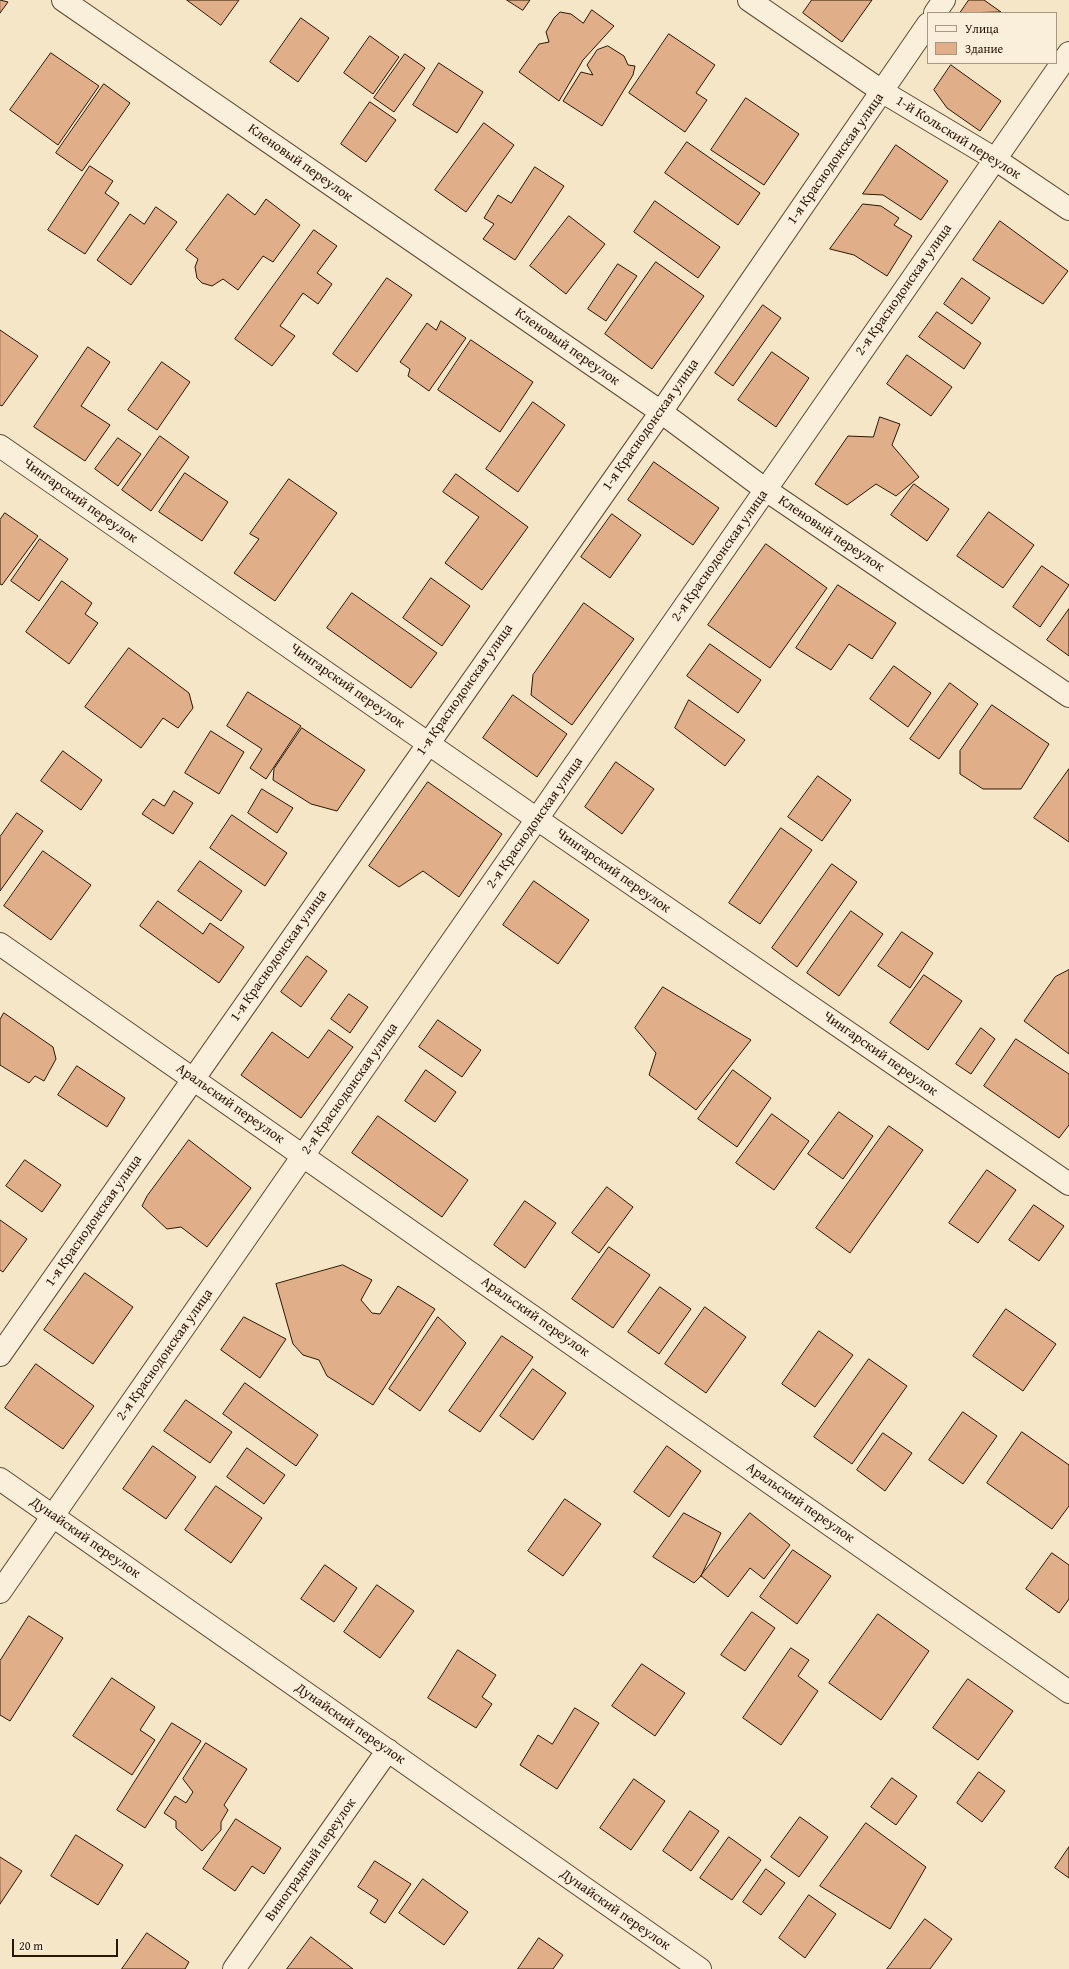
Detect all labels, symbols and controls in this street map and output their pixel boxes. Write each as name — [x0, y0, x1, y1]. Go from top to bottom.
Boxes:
legend — [927, 12, 1057, 64]
text: Улица — [965, 20, 999, 37]
text: Здание — [965, 40, 1003, 57]
street label: 1-я Краснодонская улица — [784, 90, 888, 228]
street label: 1-й Кольский переулок — [892, 93, 1024, 183]
street label: Кленовый переулок — [244, 121, 356, 205]
street label: 2-я Краснодонская улица — [852, 221, 956, 359]
street label: Кленовый переулок — [511, 305, 623, 389]
street label: 1-я Краснодонская улица — [599, 356, 703, 494]
street label: Чингарский переулок — [19, 455, 141, 547]
street label: 2-я Краснодонская улица — [668, 487, 772, 625]
street label: Кленовый переулок — [775, 492, 887, 576]
street label: 1-я Краснодонская улица — [413, 621, 517, 759]
street label: Чингарский переулок — [286, 640, 408, 732]
street label: 2-я Краснодонская улица — [483, 754, 587, 892]
street label: Чингарский переулок — [552, 825, 674, 917]
street label: 1-я Краснодонская улица — [227, 887, 331, 1025]
street label: Чингарский переулок — [819, 1008, 941, 1100]
street label: 2-я Краснодонская улица — [298, 1020, 402, 1158]
street label: Аральский переулок — [173, 1060, 287, 1148]
street label: 1-я Краснодонская улица — [42, 1152, 146, 1290]
street label: Аральский переулок — [478, 1273, 592, 1361]
street label: 2-я Краснодонская улица — [113, 1286, 217, 1424]
street label: Аральский переулок — [743, 1459, 857, 1547]
street label: Дунайский переулок — [27, 1494, 143, 1582]
street label: Дунайский переулок — [292, 1680, 408, 1768]
street label: Виноградный переулок — [262, 1795, 360, 1925]
street label: Дунайский переулок — [557, 1866, 673, 1954]
scale bar — [14, 1931, 120, 1957]
text: 20 m — [19, 1937, 43, 1954]

